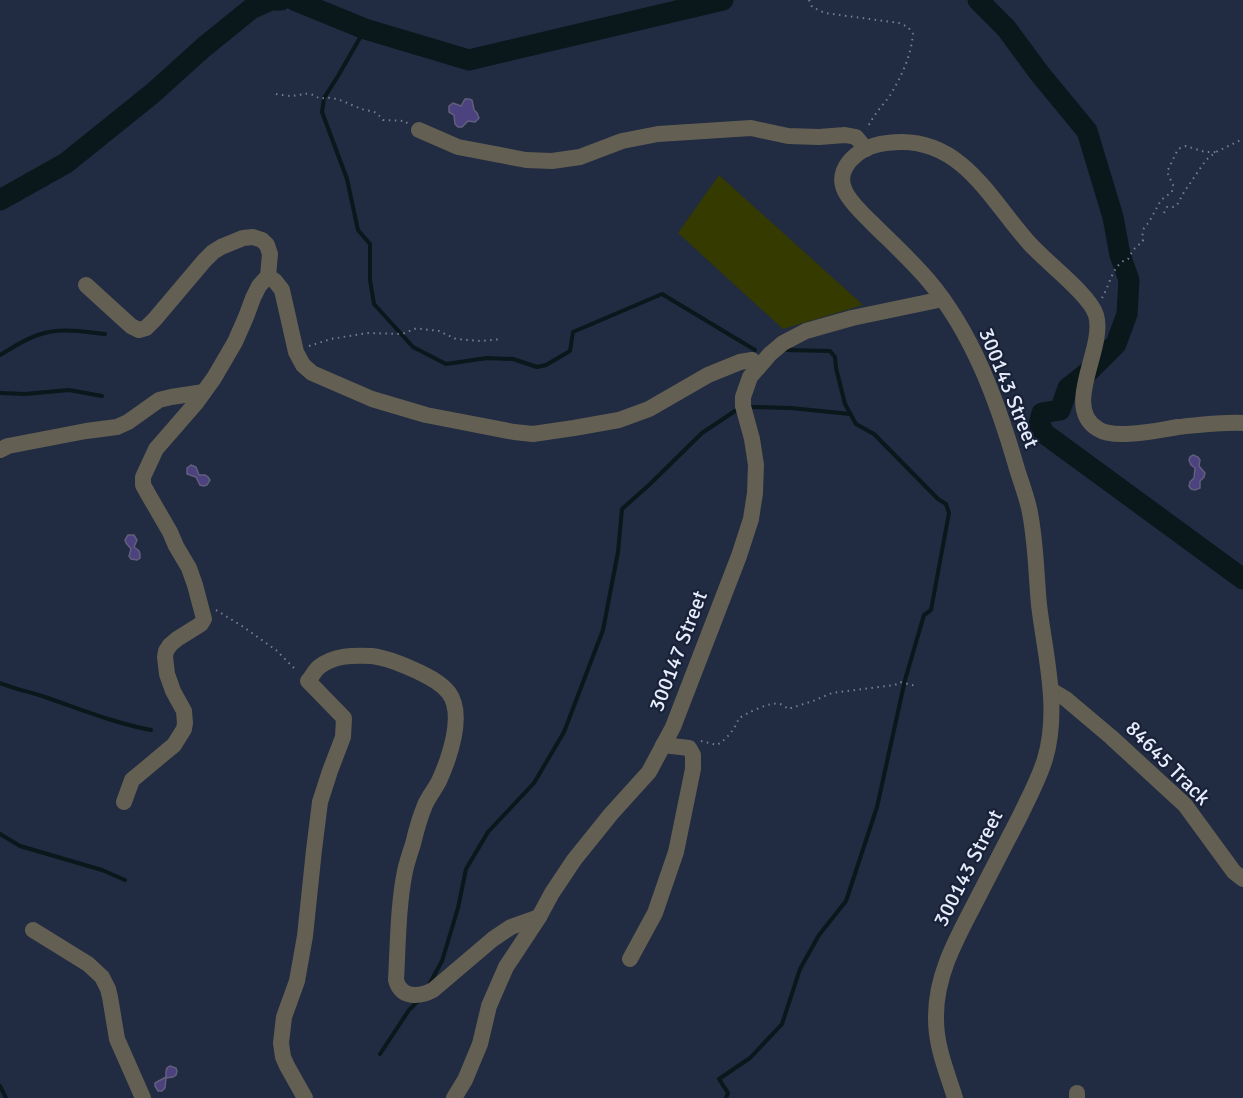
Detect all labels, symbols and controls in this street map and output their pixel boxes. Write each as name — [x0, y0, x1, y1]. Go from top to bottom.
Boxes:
street label: 300143 Street — [973, 324, 1045, 452]
street label: 300147 Street — [643, 587, 713, 715]
street label: 84645 Track — [1120, 715, 1216, 811]
street label: 300143 Street — [928, 805, 1008, 931]

